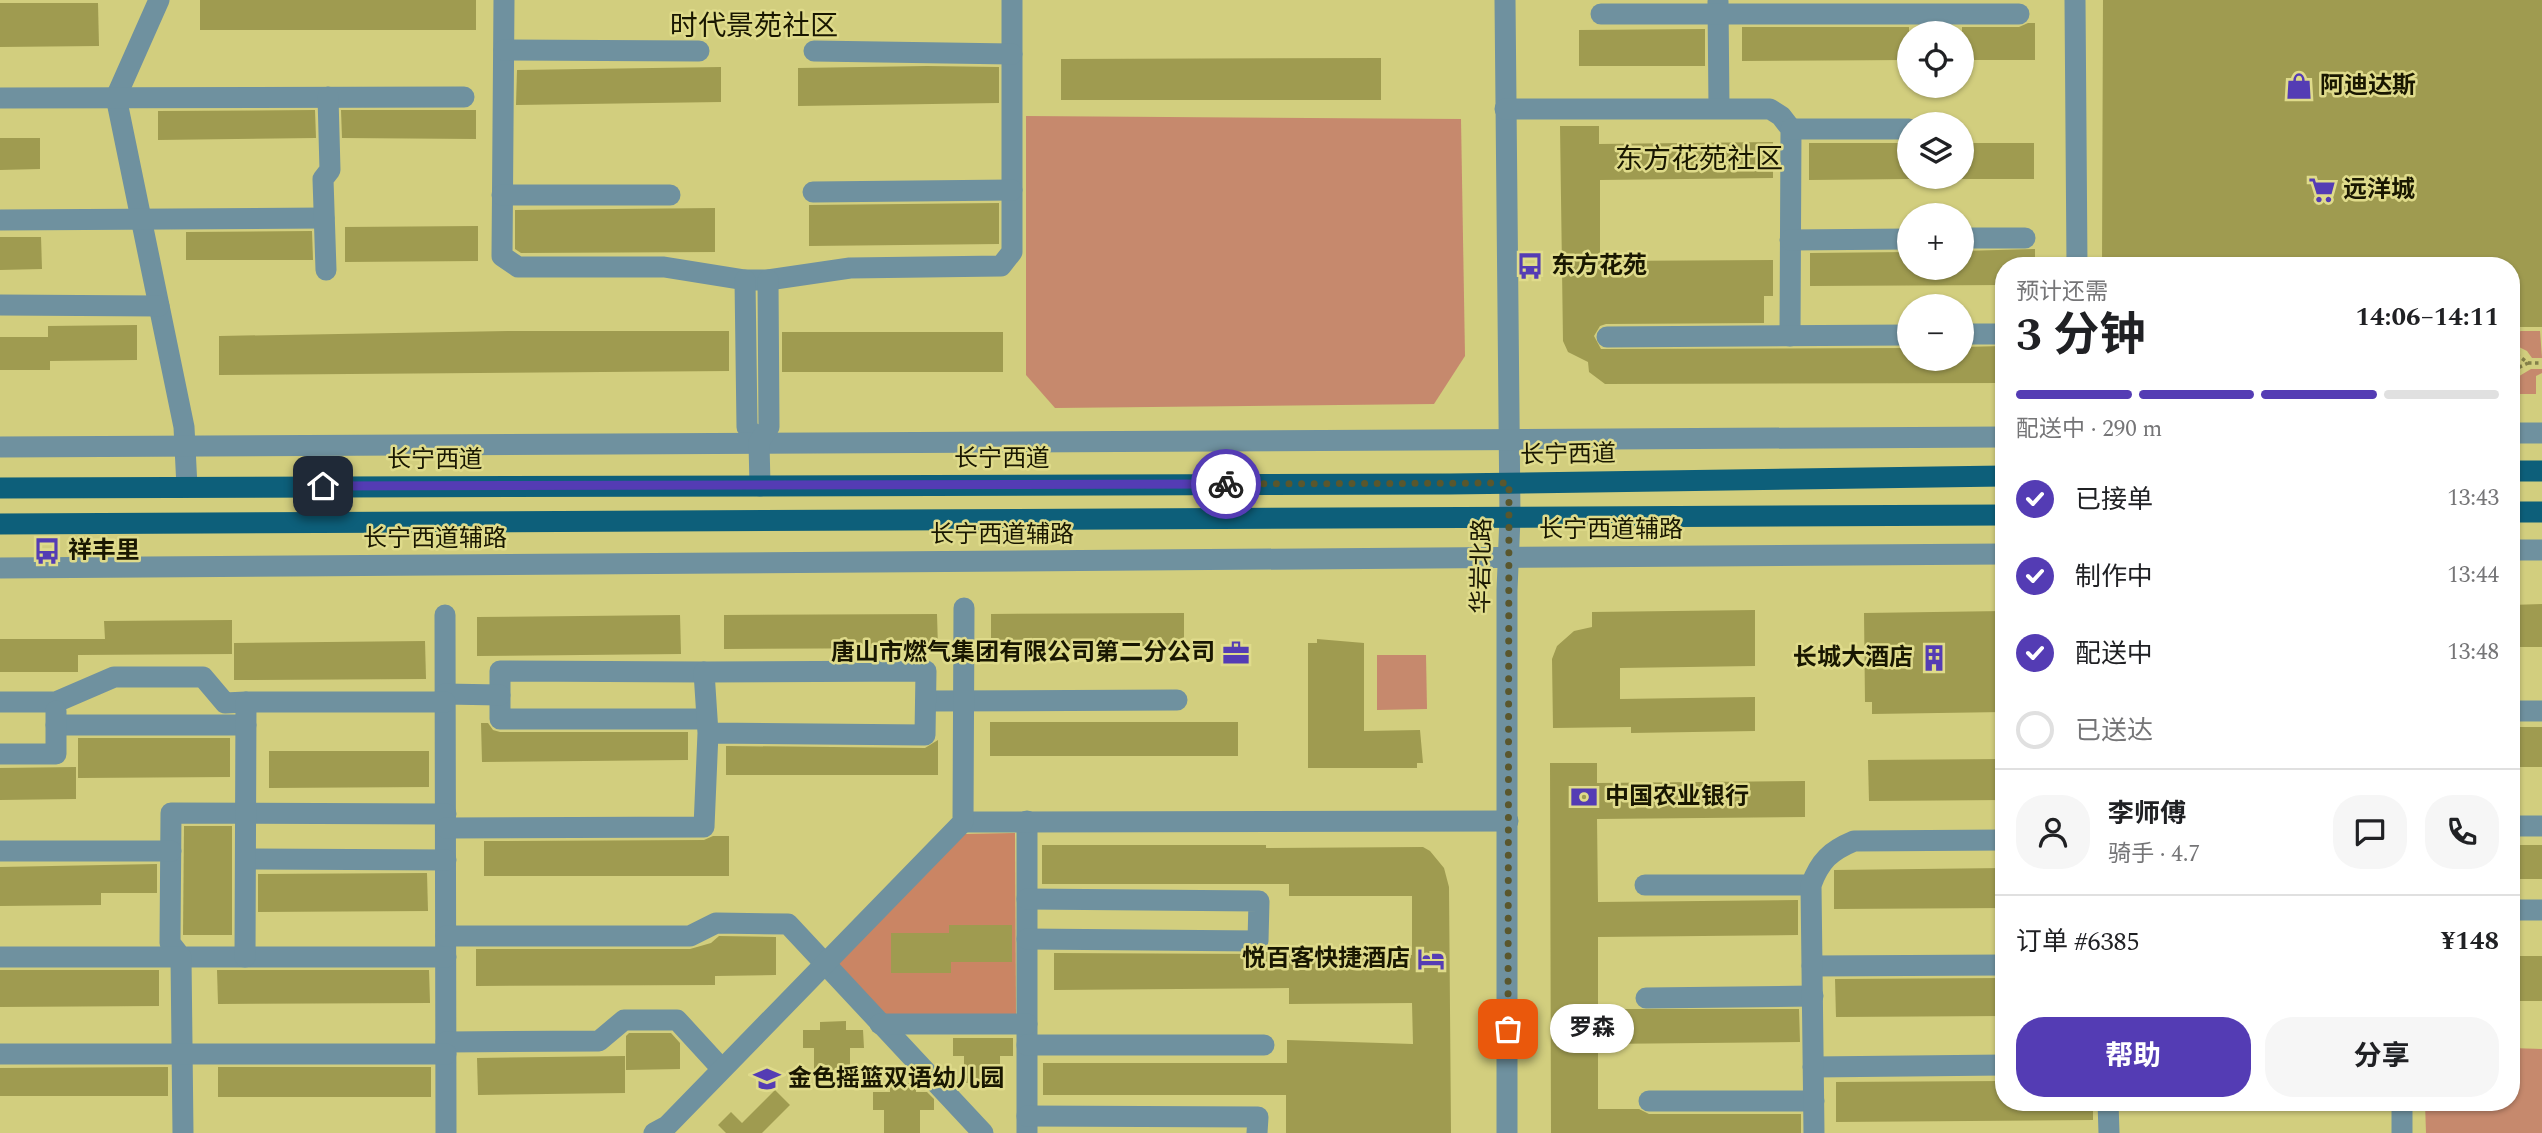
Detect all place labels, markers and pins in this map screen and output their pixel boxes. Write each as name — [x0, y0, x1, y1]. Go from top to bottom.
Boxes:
place label: 阿迪达斯 — [2320, 68, 2416, 104]
shop icon: 阿迪达斯 — [2284, 71, 2314, 101]
place label: 远洋城 — [2343, 172, 2415, 208]
supermarket icon: 远洋城 — [2307, 175, 2337, 205]
place label: 东方花苑 — [1551, 248, 1647, 284]
bus stop icon: 东方花苑 — [1515, 251, 1545, 281]
pin — [293, 456, 353, 516]
place label: 祥丰里 — [68, 533, 140, 569]
bus stop icon: 祥丰里 — [32, 536, 62, 566]
place label: 唐山市燃气集团有限公司第二分公司 — [831, 635, 1215, 671]
office icon: 唐山市燃气集团有限公司第二分公司 — [1221, 638, 1251, 668]
place label: 长城大酒店 — [1793, 640, 1913, 676]
building icon: 长城大酒店 — [1919, 643, 1949, 673]
place label: 中国农业银行 — [1605, 779, 1749, 815]
bank icon: 中国农业银行 — [1569, 782, 1599, 812]
place label: 悦百客快捷酒店 — [1242, 941, 1410, 977]
hotel icon: 悦百客快捷酒店 — [1416, 944, 1446, 974]
pin — [1478, 999, 1538, 1059]
callout: 罗森 — [1550, 1004, 1634, 1054]
place label: 金色摇篮双语幼儿园 — [788, 1061, 1004, 1097]
school or university icon: 金色摇篮双语幼儿园 — [752, 1064, 782, 1094]

